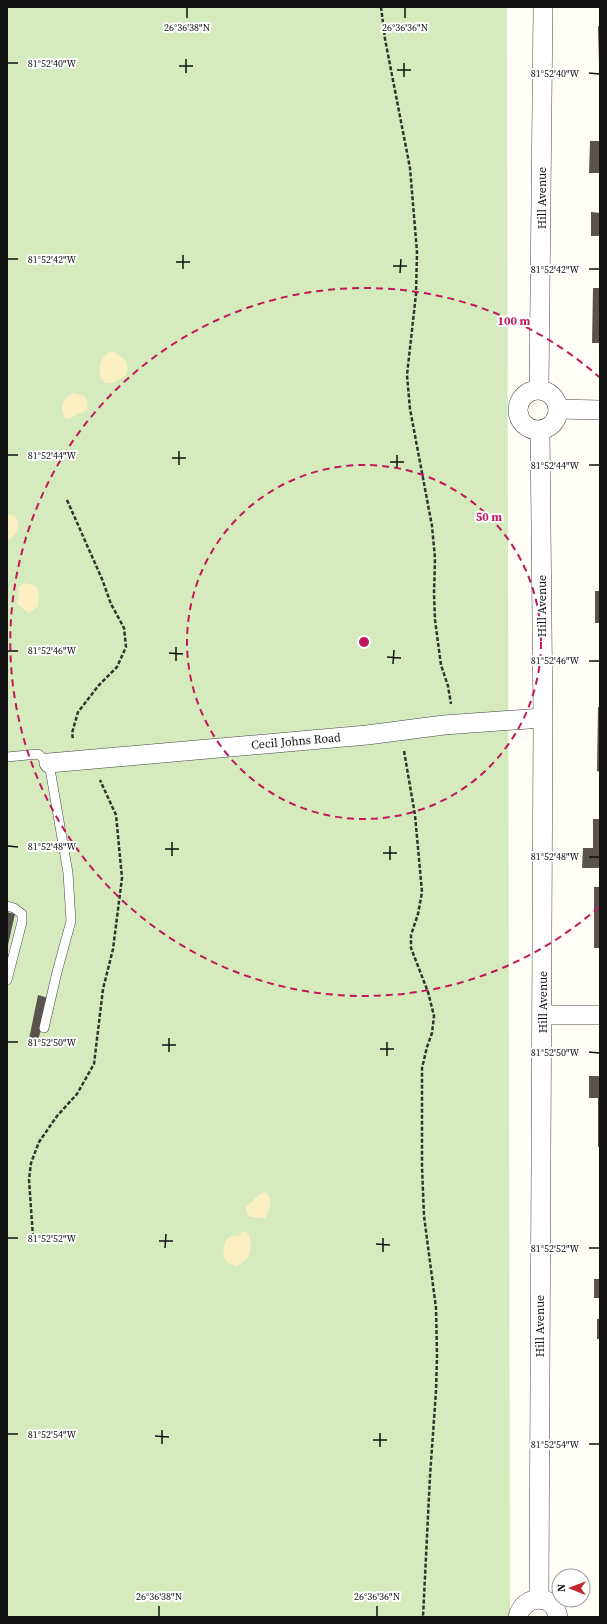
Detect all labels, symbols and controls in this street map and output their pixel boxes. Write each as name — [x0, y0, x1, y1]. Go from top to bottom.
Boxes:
text: 26°36'38"N — [164, 21, 210, 34]
text: 26°36'36"N — [382, 21, 428, 34]
text: 81°52'40"W — [28, 57, 77, 70]
text: 81°52'40"W — [531, 67, 580, 80]
street label: Hill Avenue — [534, 167, 550, 229]
text: 81°52'42"W — [28, 253, 77, 266]
text: 81°52'42"W — [531, 263, 580, 276]
text: 100 m — [498, 313, 531, 329]
text: 81°52'44"W — [28, 449, 77, 462]
text: 81°52'44"W — [531, 459, 580, 472]
text: 50 m — [476, 509, 502, 525]
street label: Hill Avenue — [534, 575, 550, 637]
centre of rings — [357, 635, 371, 649]
text: 81°52'46"W — [28, 644, 77, 657]
text: 81°52'46"W — [531, 654, 580, 667]
street label: Cecil Johns Road — [251, 729, 342, 753]
text: 81°52'48"W — [28, 840, 77, 853]
text: 81°52'48"W — [531, 850, 580, 863]
street label: Hill Avenue — [535, 971, 551, 1033]
text: 81°52'50"W — [28, 1036, 77, 1049]
text: 81°52'50"W — [531, 1046, 580, 1059]
text: 81°52'52"W — [28, 1232, 77, 1245]
text: 81°52'52"W — [531, 1242, 580, 1255]
street label: Hill Avenue — [532, 1295, 548, 1357]
text: 81°52'54"W — [28, 1428, 77, 1441]
text: 81°52'54"W — [531, 1438, 580, 1451]
north arrow — [551, 1568, 591, 1608]
text: N — [554, 1584, 569, 1592]
text: 26°36'38"N — [136, 1590, 182, 1603]
text: 26°36'36"N — [354, 1590, 400, 1603]

